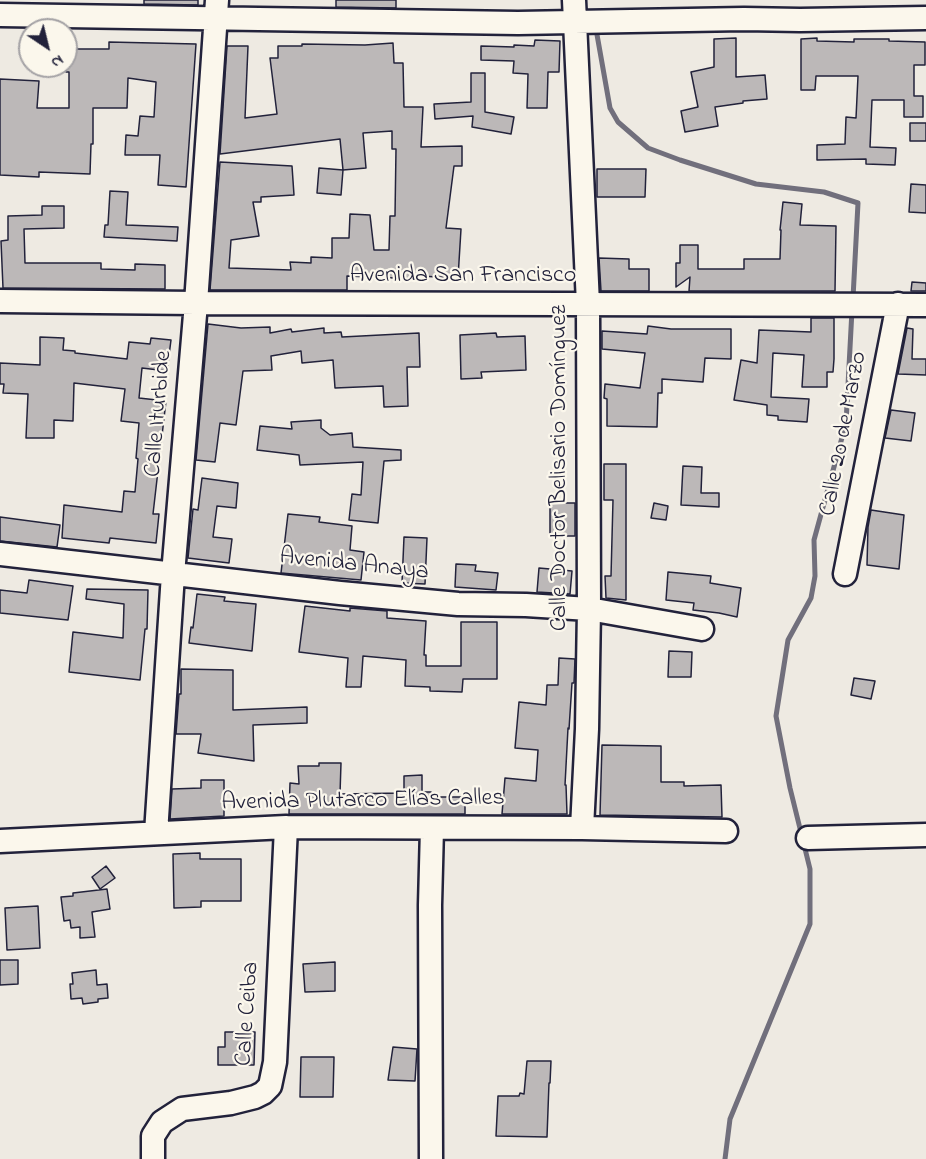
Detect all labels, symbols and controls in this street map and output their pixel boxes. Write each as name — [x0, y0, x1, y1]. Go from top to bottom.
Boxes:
north arrow — [18, 18, 78, 78]
text: N — [46, 48, 68, 74]
street label: Avenida San Francisco — [350, 263, 576, 291]
street label: Calle Doctor Belisario Domínguez — [547, 305, 575, 631]
street label: Calle Iturbide — [140, 349, 180, 479]
street label: Calle 20 de Marzo — [815, 349, 875, 519]
street label: Avenida Anaya — [278, 544, 430, 588]
street label: Avenida Plutarco Elías Calles — [221, 785, 505, 819]
street label: Calle Ceiba — [231, 961, 267, 1067]

